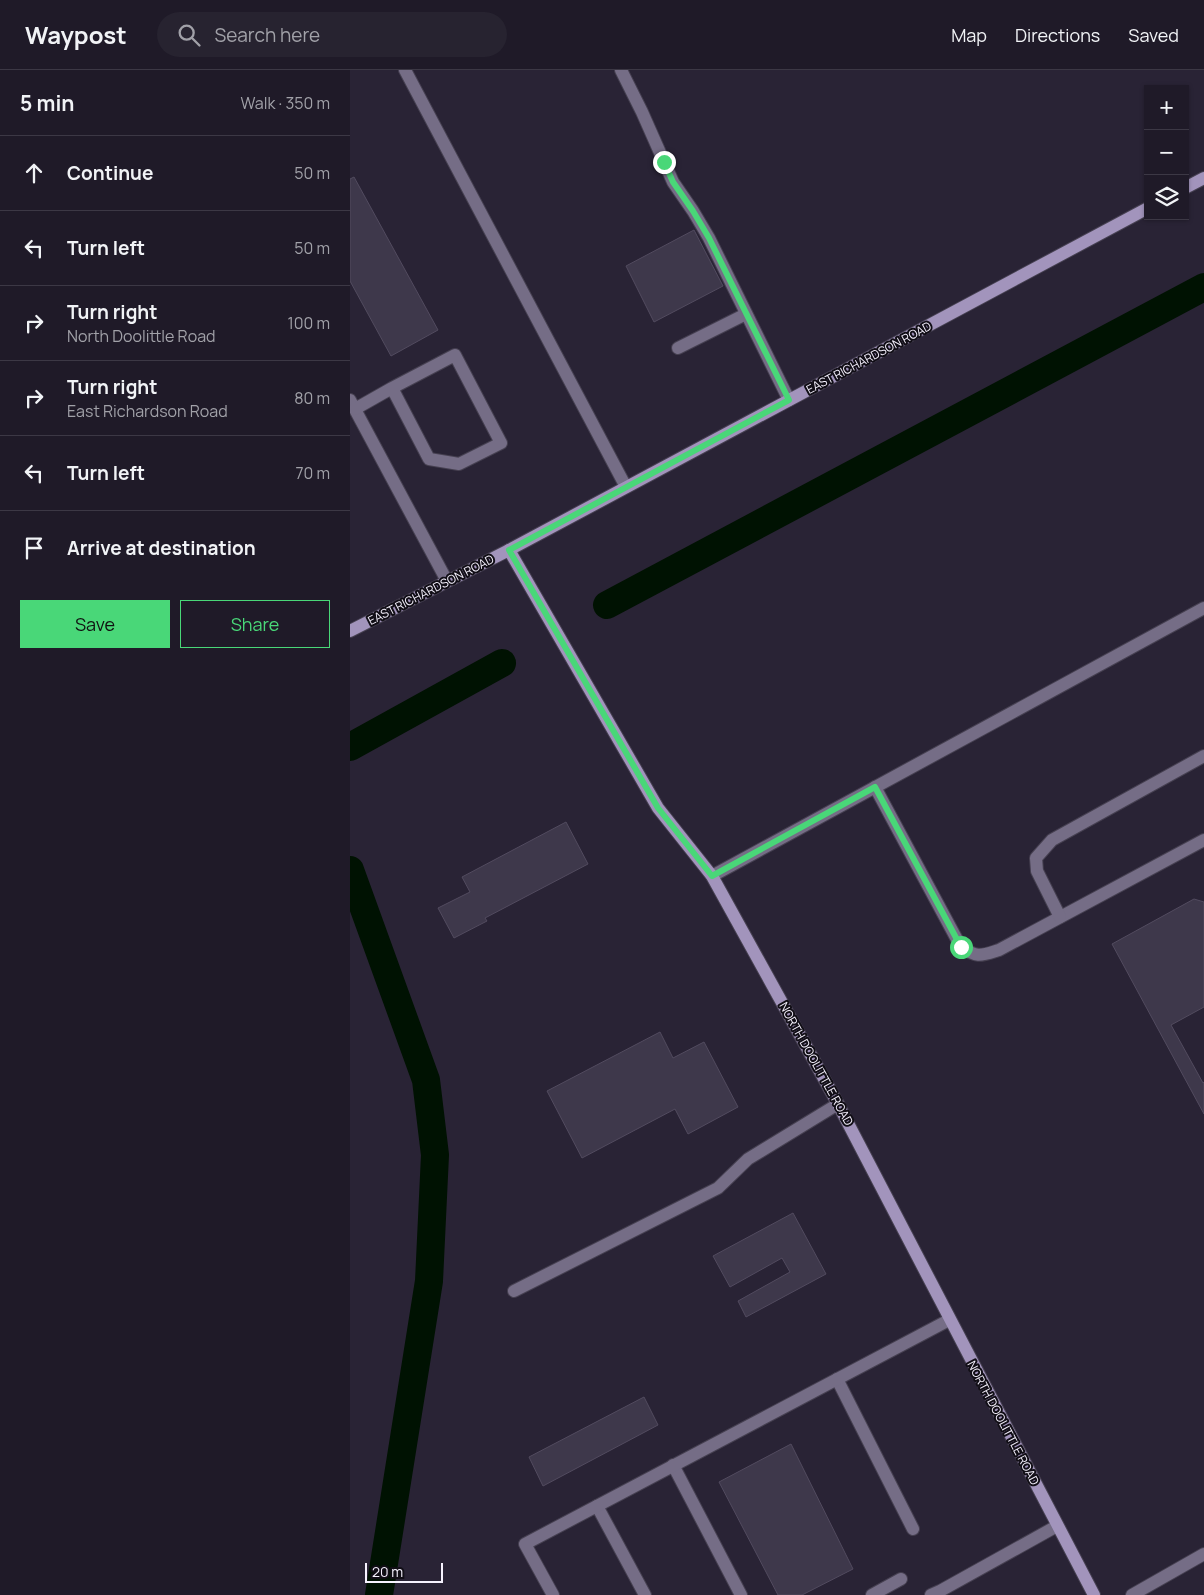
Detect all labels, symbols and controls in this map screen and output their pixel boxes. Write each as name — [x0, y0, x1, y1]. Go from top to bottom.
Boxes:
search box — [157, 12, 507, 57]
text: Waypost — [25, 18, 127, 51]
icon: search — [175, 21, 203, 49]
text: Search here — [215, 22, 320, 48]
text: Map — [951, 23, 987, 47]
text: Directions — [1015, 23, 1100, 47]
text: Saved — [1128, 23, 1179, 47]
map controls — [1144, 85, 1189, 220]
button: + — [1144, 85, 1189, 130]
text: 5 min — [20, 89, 74, 117]
text: Walk · 350 m — [241, 92, 330, 114]
button: − — [1144, 130, 1189, 175]
route end — [653, 151, 676, 174]
icon: ahead — [20, 159, 48, 187]
text: Continue — [67, 160, 153, 186]
text: 50 m — [294, 162, 330, 184]
button: layers — [1144, 175, 1189, 220]
icon: left — [20, 234, 48, 262]
text: Turn left — [67, 235, 145, 261]
text: 50 m — [294, 237, 330, 259]
text: Turn right — [67, 299, 157, 325]
icon: right — [20, 309, 48, 337]
text: 100 m — [287, 312, 330, 334]
street label: EAST RICHARDSON ROAD — [803, 317, 934, 398]
text: North Doolittle Road — [67, 325, 216, 347]
text: Turn right — [67, 374, 157, 400]
icon: right — [20, 384, 48, 412]
text: 80 m — [294, 387, 330, 409]
text: East Richardson Road — [67, 400, 228, 422]
icon: left — [20, 459, 48, 487]
text: Turn left — [67, 460, 145, 486]
text: 70 m — [295, 462, 330, 484]
icon: arrive — [20, 534, 48, 562]
text: Arrive at destination — [67, 535, 256, 561]
street label: EAST RICHARDSON ROAD — [365, 550, 497, 629]
button: Save — [20, 600, 170, 648]
button: Share — [180, 600, 330, 648]
route start — [950, 936, 973, 959]
street label: NORTH DOOLITTLE ROAD — [775, 999, 857, 1129]
street label: NORTH DOOLITTLE ROAD — [963, 1358, 1043, 1488]
scale bar — [365, 1560, 442, 1583]
text: 20 m — [372, 1562, 403, 1581]

